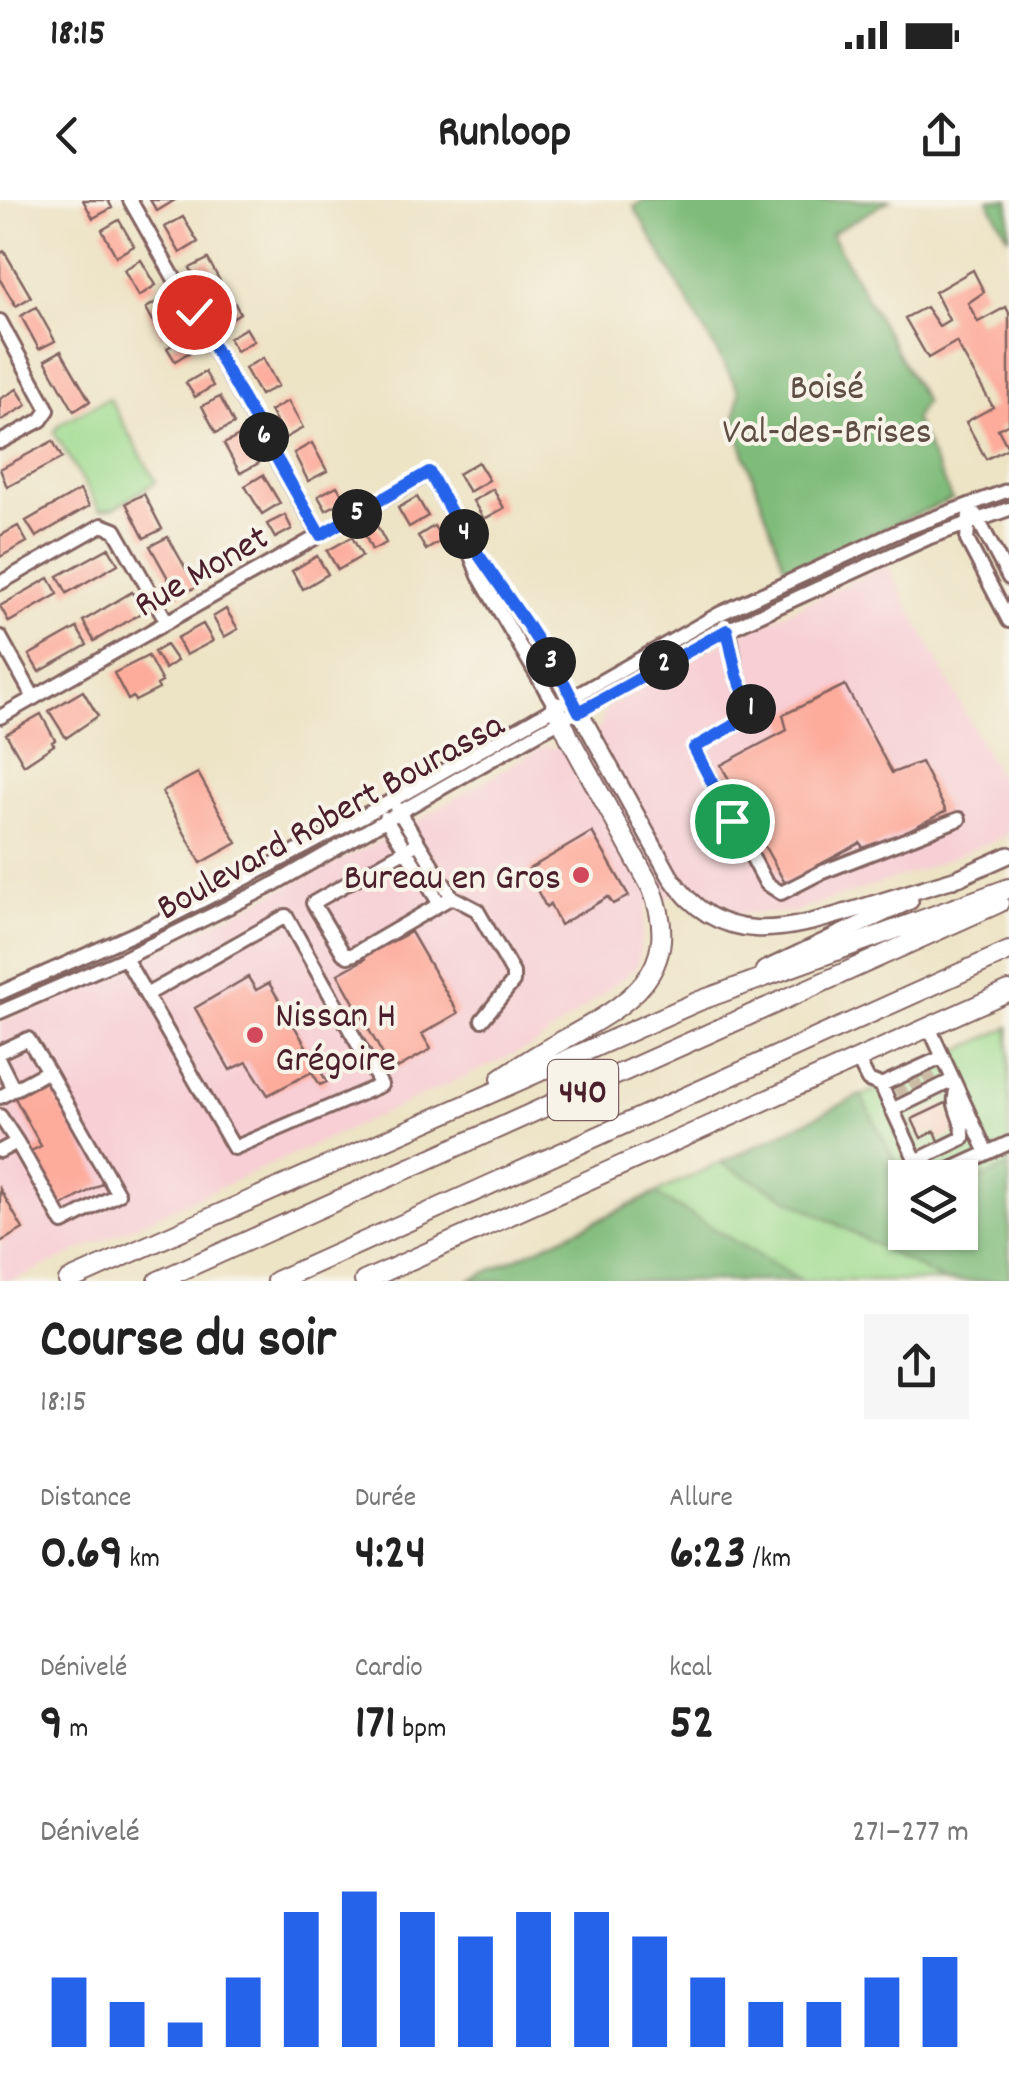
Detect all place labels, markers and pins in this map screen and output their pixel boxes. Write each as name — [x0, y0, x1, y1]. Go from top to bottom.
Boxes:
pin — [152, 270, 237, 355]
pin: 6 — [239, 412, 289, 462]
pin: 5 — [332, 489, 382, 539]
pin: 4 — [439, 509, 489, 559]
pin: 3 — [526, 637, 576, 687]
pin: 2 — [639, 640, 689, 690]
pin: 1 — [726, 684, 776, 734]
pin — [690, 779, 775, 864]
place label: Bureau en Gros — [344, 853, 561, 908]
marker: Bureau en Gros — [570, 864, 592, 886]
place label: Nissan H Grégoire — [275, 991, 396, 1090]
marker: Nissan H Grégoire — [244, 1024, 266, 1046]

